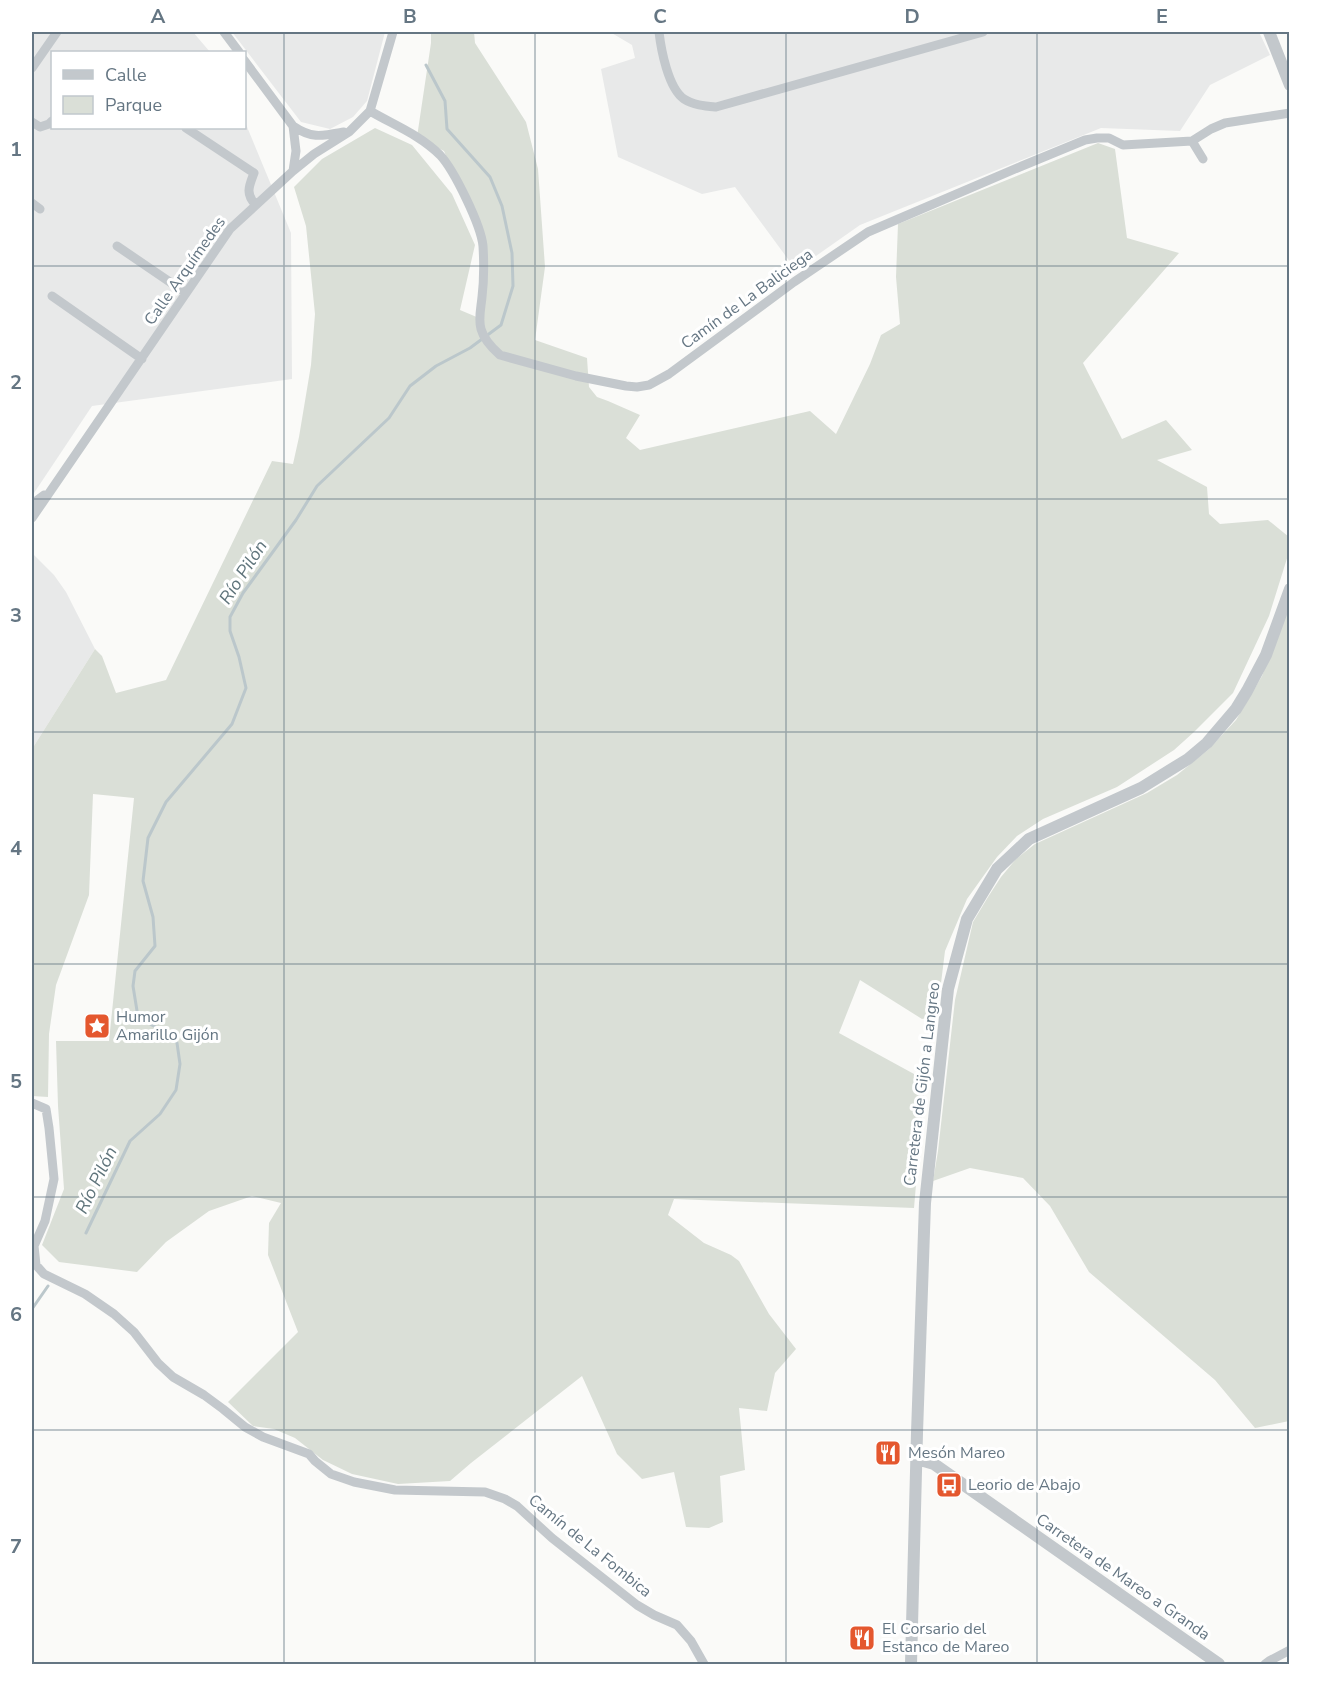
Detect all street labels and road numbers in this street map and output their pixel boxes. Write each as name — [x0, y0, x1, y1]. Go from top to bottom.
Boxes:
street label: Calle Arquímedes — [139, 212, 231, 330]
street label: Camín de La Baliciega — [677, 244, 817, 354]
street label: Carretera de Gijón a Langreo — [899, 981, 945, 1187]
street label: Camín de La Fombica — [524, 1489, 656, 1603]
street label: Carretera de Mareo a Granda — [1032, 1508, 1214, 1646]

